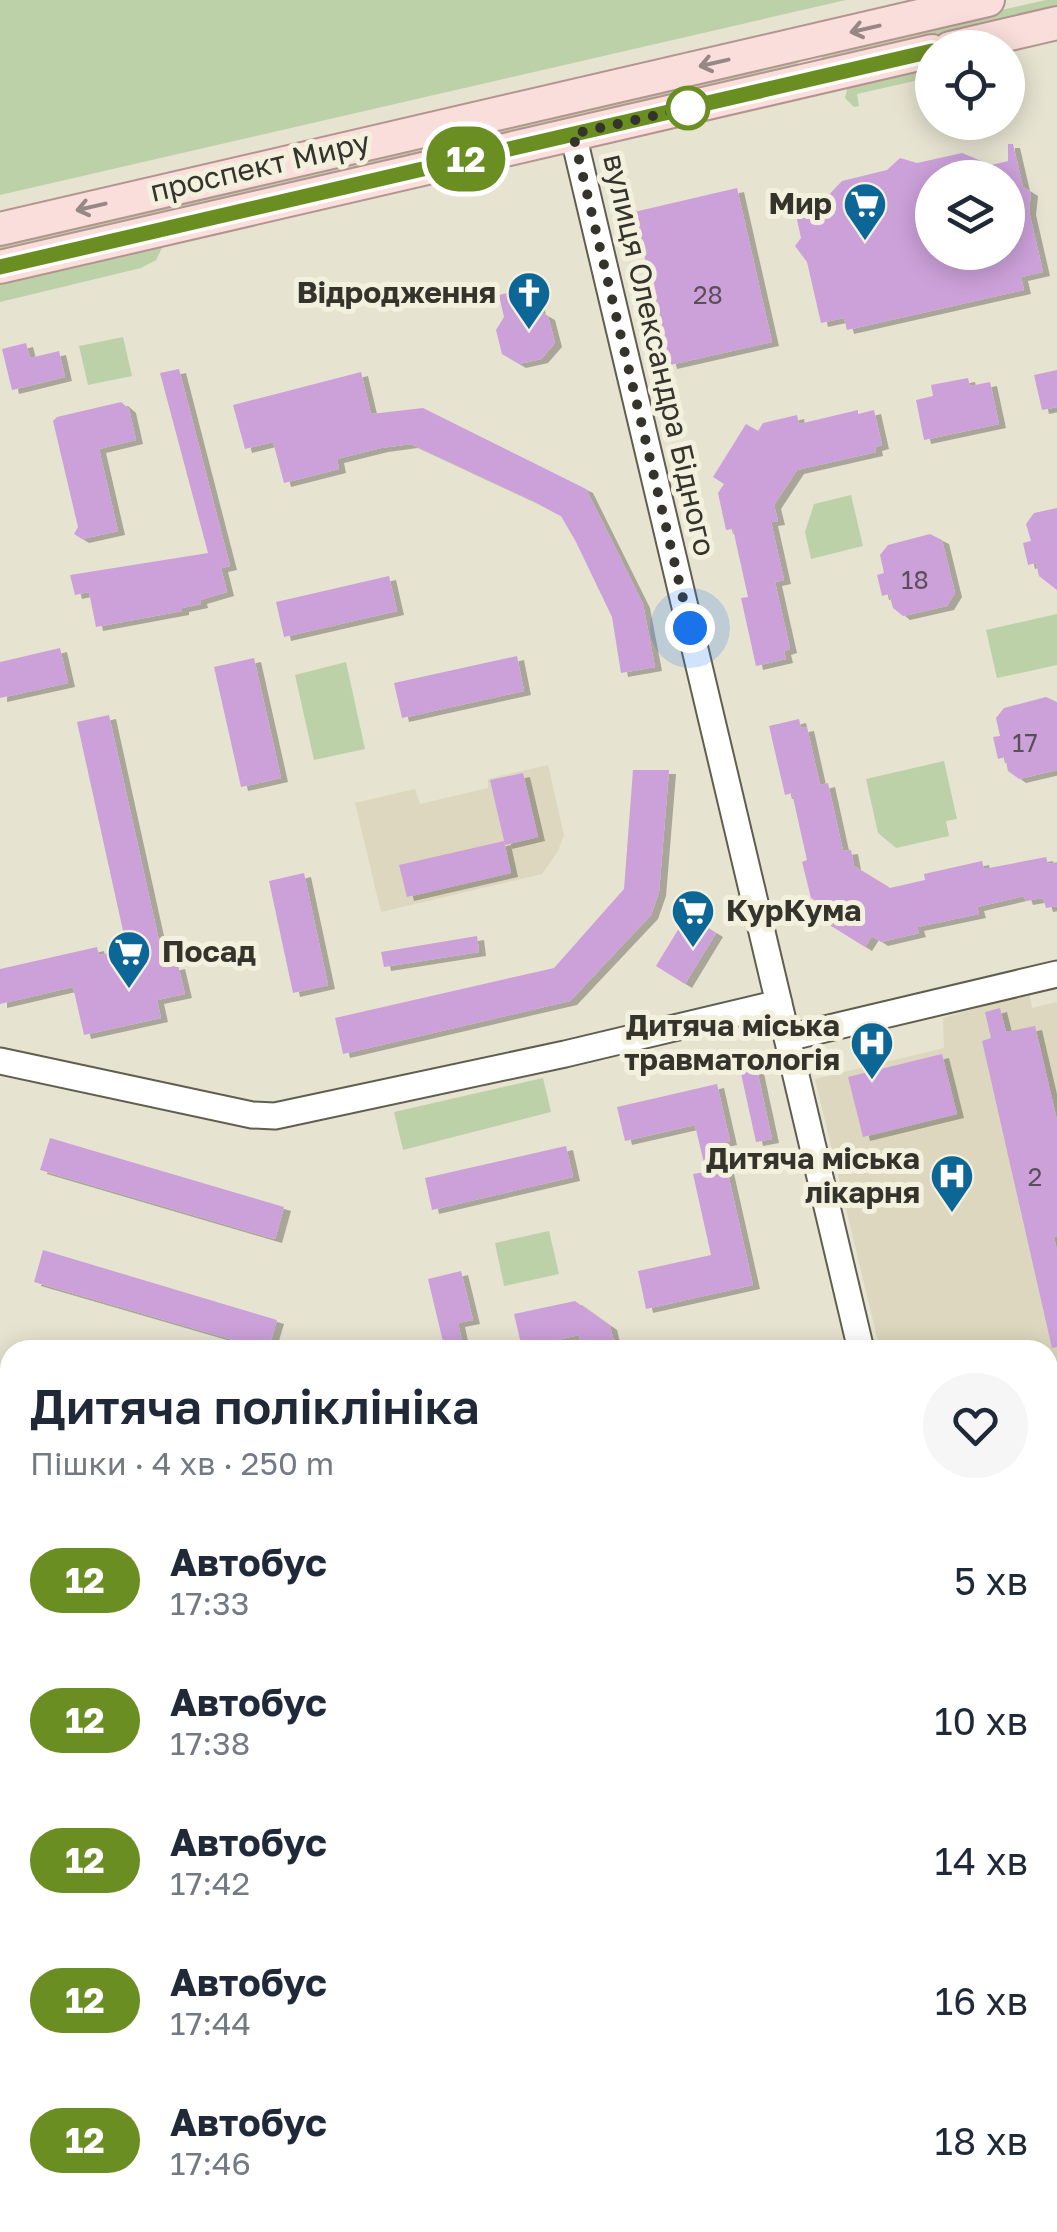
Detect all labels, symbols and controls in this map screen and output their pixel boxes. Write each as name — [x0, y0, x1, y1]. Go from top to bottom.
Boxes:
one-way arrow — [849, 21, 881, 39]
map controls — [915, 30, 1025, 270]
button: locate — [915, 30, 1025, 140]
one-way arrow — [699, 55, 731, 73]
unlabelled marker — [667, 87, 709, 129]
street label: проспект Миру — [146, 123, 373, 209]
line badge: 12 — [421, 126, 511, 192]
text: 12 — [446, 138, 486, 180]
street label: вулиця Олександра Бідного — [596, 150, 724, 559]
button: layers — [915, 160, 1025, 270]
supermarket icon: Мир — [842, 181, 888, 242]
place label: Мир — [769, 185, 832, 221]
one-way arrow — [76, 199, 107, 218]
church icon: Відродження — [506, 270, 552, 331]
place label: Відродження — [297, 274, 496, 310]
house number: 28 — [693, 279, 723, 310]
house number: 18 — [901, 564, 929, 595]
your location — [665, 603, 715, 653]
house number: 17 — [1012, 727, 1038, 758]
supermarket icon: КурКума — [670, 888, 716, 949]
place label: КурКума — [726, 892, 861, 928]
supermarket icon: Посад — [106, 929, 152, 990]
place label: Посад — [162, 933, 256, 969]
place label: Дитяча міська травматологія — [624, 1007, 840, 1077]
hospital icon: Дитяча міська травматологія — [849, 1020, 895, 1081]
place label: Дитяча міська лікарня — [706, 1140, 920, 1210]
hospital icon: Дитяча міська лікарня — [929, 1153, 975, 1214]
house number: 2 — [1028, 1161, 1042, 1192]
button: heart — [923, 1373, 1028, 1478]
text: Дитяча поліклініка — [30, 1377, 480, 1435]
text: Пішки · 4 хв · 250 m — [30, 1444, 334, 1482]
text: Автобус — [170, 1539, 327, 1584]
text: 5 хв — [954, 1558, 1028, 1603]
text: 12 — [65, 1559, 105, 1601]
text: 17:33 — [170, 1584, 250, 1622]
text: Автобус — [170, 1679, 327, 1724]
text: 10 хв — [934, 1698, 1028, 1743]
text: 12 — [65, 1699, 105, 1741]
text: 17:38 — [170, 1724, 250, 1762]
text: Автобус — [170, 1819, 327, 1864]
text: 14 хв — [935, 1838, 1028, 1883]
text: 12 — [65, 1839, 105, 1881]
text: 17:42 — [170, 1864, 250, 1902]
text: Автобус — [170, 1959, 327, 2004]
text: 16 хв — [935, 1978, 1028, 2023]
text: 12 — [65, 1979, 105, 2021]
text: 17:44 — [170, 2004, 251, 2042]
text: Автобус — [170, 2099, 327, 2144]
text: 18 хв — [935, 2118, 1028, 2163]
text: 12 — [65, 2119, 105, 2161]
text: 17:46 — [170, 2144, 251, 2182]

